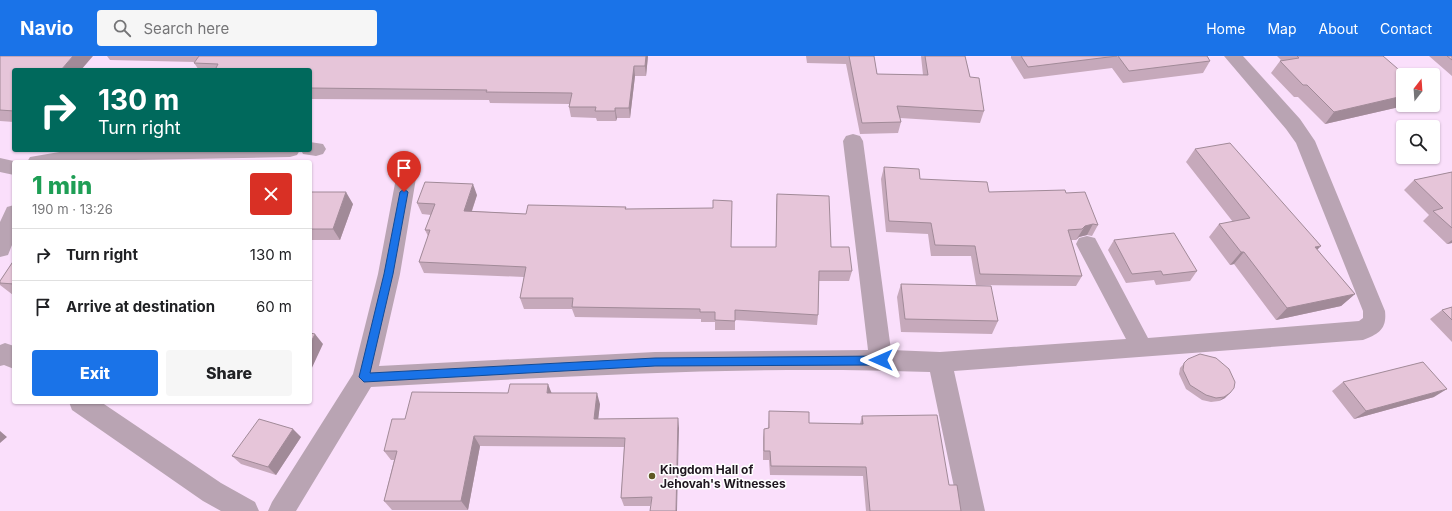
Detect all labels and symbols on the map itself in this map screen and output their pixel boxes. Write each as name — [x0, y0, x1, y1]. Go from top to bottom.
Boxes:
north arrow — [1396, 68, 1440, 112]
pin — [387, 151, 421, 192]
position arrow — [860, 339, 902, 381]
place label: Kingdom Hall of Jehovah's Witnesses — [660, 462, 786, 491]
marker: Kingdom Hall of Jehovah's Witnesses — [647, 471, 657, 481]

